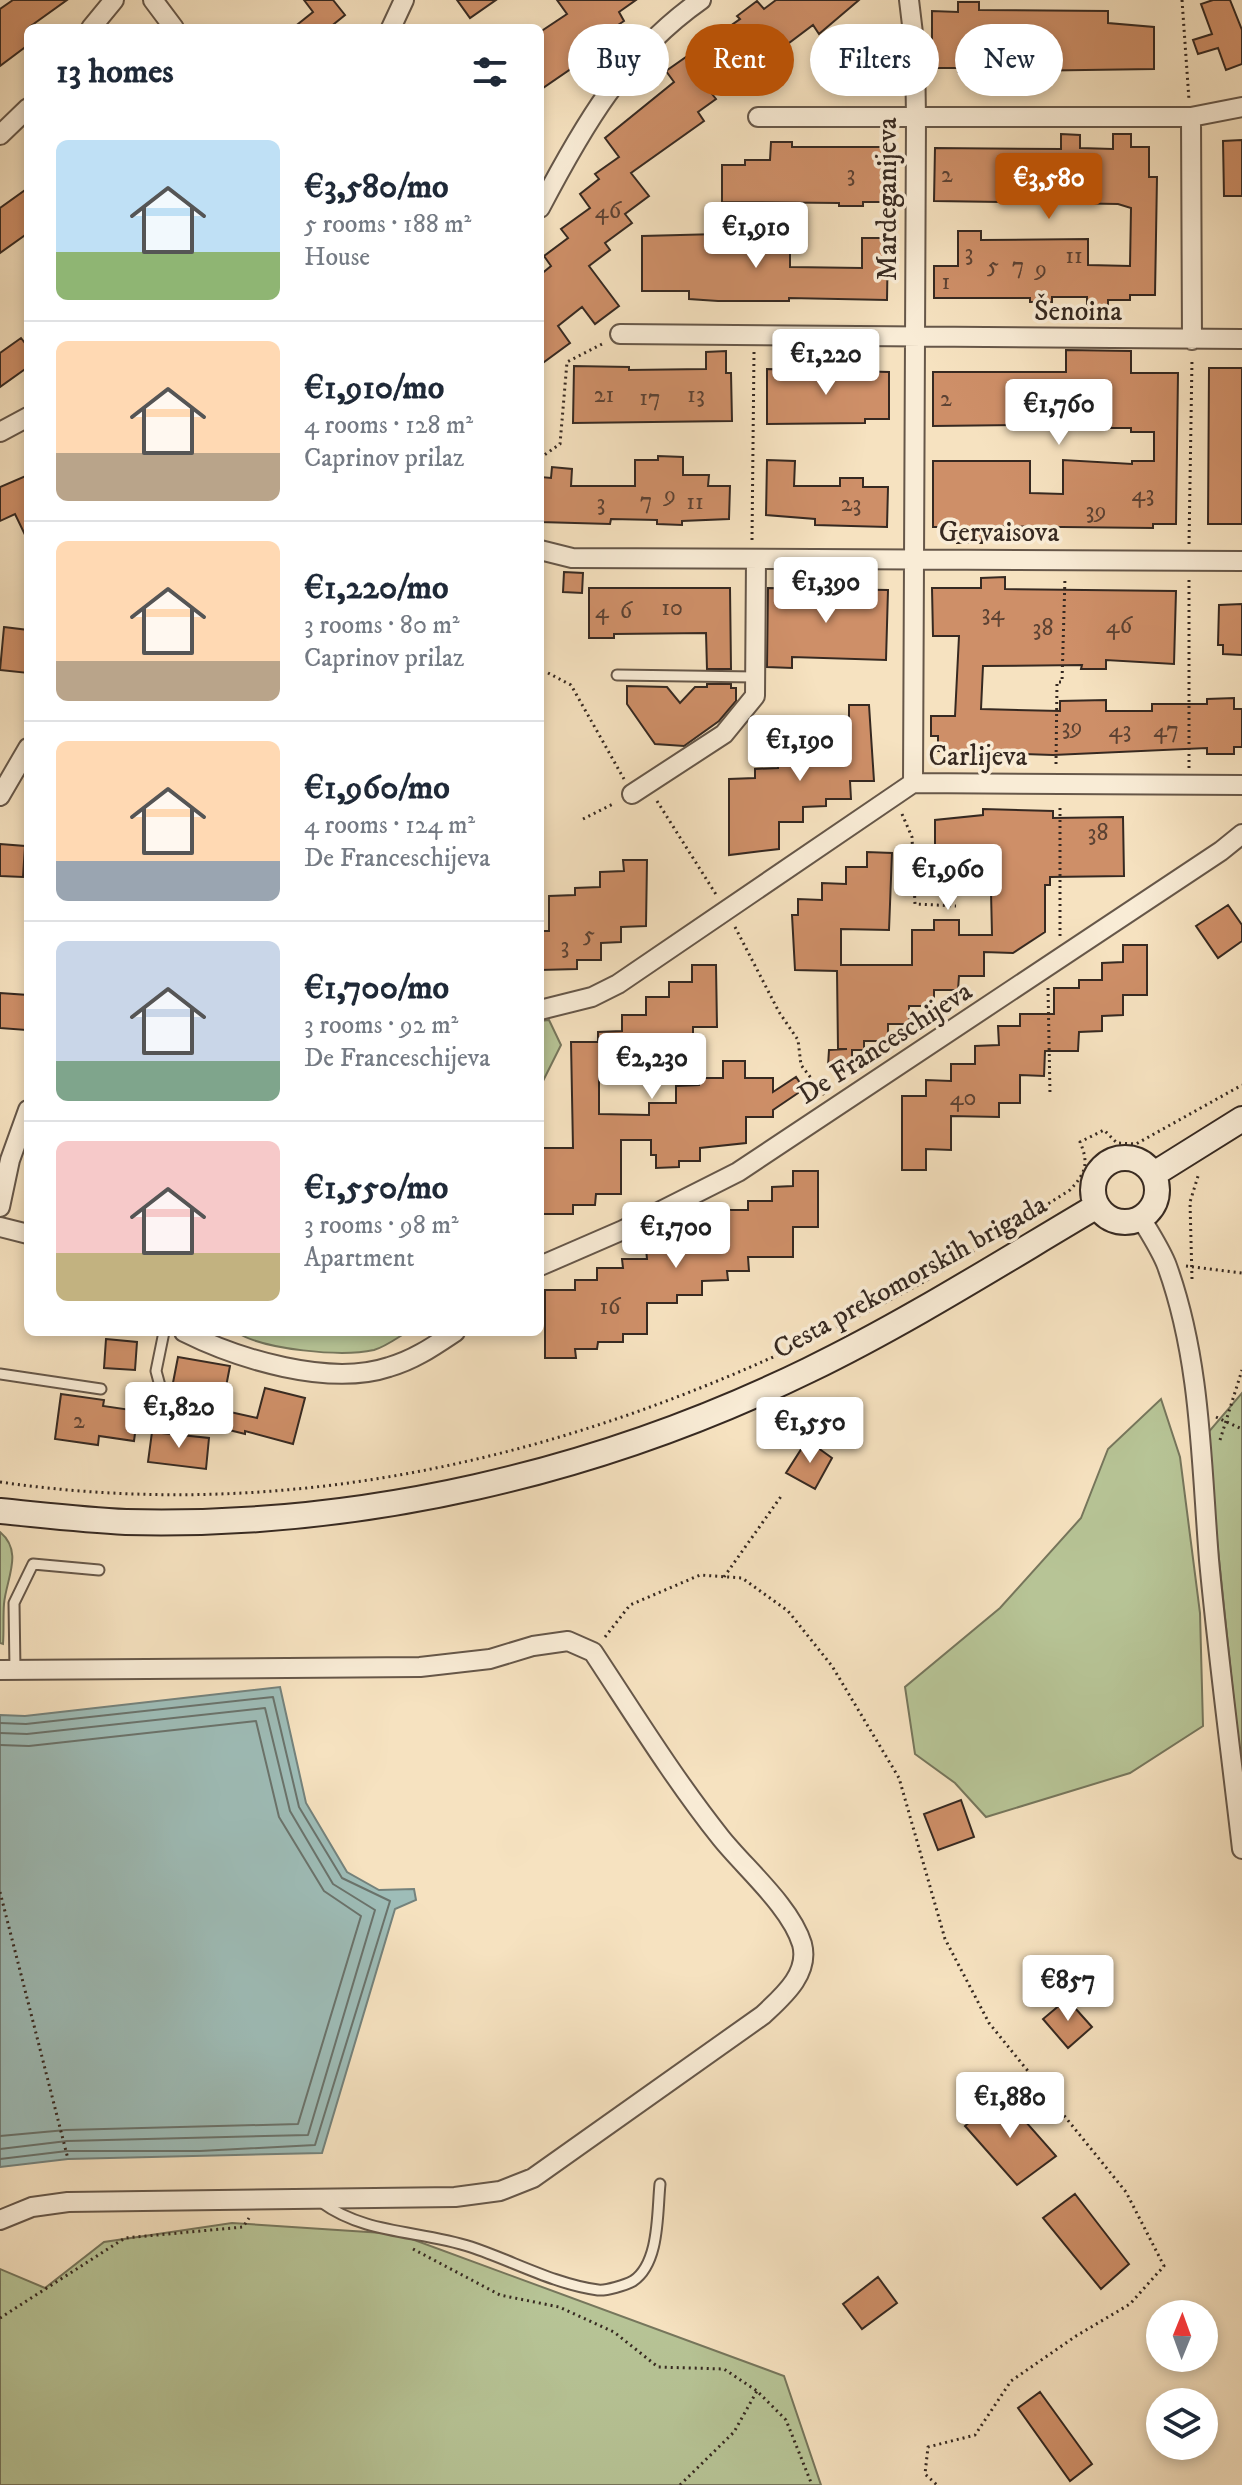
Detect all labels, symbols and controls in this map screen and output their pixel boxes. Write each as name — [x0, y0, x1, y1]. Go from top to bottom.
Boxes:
chip: Buy — [568, 24, 669, 96]
chip: Rent — [685, 24, 794, 96]
chip: Filters — [810, 24, 939, 96]
chip: New — [955, 24, 1063, 96]
icon: filters — [468, 50, 512, 94]
text: 13 homes — [56, 51, 174, 93]
street label: Mardeganijeva — [870, 117, 905, 281]
pin: €3,580 — [984, 153, 1114, 221]
house number: 3 — [847, 159, 855, 189]
house number: 2 — [941, 160, 953, 190]
text: €3,580 — [1013, 162, 1085, 195]
text: €3,580/mo — [304, 166, 449, 208]
icon: home — [120, 172, 216, 268]
house number: 46 — [595, 196, 623, 226]
pin: €1,910 — [691, 202, 821, 270]
text: 5 rooms · 188 m² — [304, 208, 471, 241]
text: €1,910 — [722, 211, 790, 244]
house number: 3 — [965, 238, 973, 268]
text: House — [304, 241, 370, 274]
house number: 11 — [1065, 241, 1083, 271]
house number: 5 — [987, 251, 999, 281]
house number: 7 — [1012, 251, 1024, 281]
house number: 9 — [1034, 254, 1047, 284]
house number: 1 — [942, 267, 950, 297]
street label: Šenoina — [1034, 293, 1122, 329]
pin: €1,220 — [761, 329, 891, 397]
text: €1,220 — [790, 338, 862, 371]
text: €1,910/mo — [304, 367, 444, 409]
icon: home — [120, 373, 216, 469]
pin: €1,760 — [994, 379, 1124, 447]
house number: 21 — [594, 380, 614, 410]
house number: 13 — [687, 380, 705, 410]
house number: 17 — [639, 383, 661, 413]
house number: 2 — [940, 384, 952, 414]
text: €1,760 — [1023, 388, 1095, 421]
text: 4 rooms · 128 m² — [304, 409, 473, 442]
text: Caprinov prilaz — [304, 442, 464, 475]
house number: 43 — [1132, 479, 1154, 509]
house number: 9 — [663, 480, 676, 510]
house number: 7 — [640, 486, 652, 516]
house number: 11 — [686, 487, 704, 517]
house number: 3 — [597, 488, 605, 518]
house number: 23 — [841, 489, 861, 519]
house number: 39 — [1086, 496, 1106, 526]
street label: Gervaisova — [939, 515, 1059, 550]
pin: €1,390 — [761, 557, 891, 625]
text: €1,390 — [792, 566, 860, 599]
text: €1,220/mo — [304, 567, 448, 609]
icon: home — [120, 573, 216, 669]
house number: 10 — [661, 593, 683, 623]
house number: 4 — [595, 596, 610, 626]
house number: 6 — [620, 596, 634, 626]
house number: 34 — [982, 598, 1006, 628]
text: 3 rooms · 80 m² — [304, 609, 460, 642]
house number: 46 — [1106, 611, 1134, 641]
house number: 38 — [1033, 613, 1053, 643]
text: Caprinov prilaz — [304, 642, 464, 675]
house number: 39 — [1062, 712, 1082, 742]
pin: €1,190 — [735, 715, 865, 783]
house number: 43 — [1109, 715, 1131, 745]
house number: 47 — [1153, 715, 1179, 745]
text: €1,190 — [766, 724, 834, 757]
street label: Carlijeva — [929, 739, 1028, 774]
text: €1,960/mo — [304, 767, 450, 809]
icon: home — [120, 773, 216, 869]
text: 4 rooms · 124 m² — [304, 809, 475, 842]
house number: 38 — [1088, 818, 1108, 848]
text: De Franceschijeva — [304, 842, 490, 875]
pin: €1,960 — [883, 844, 1013, 912]
text: €1,960 — [912, 853, 984, 886]
house number: 5 — [583, 920, 595, 950]
house number: 3 — [561, 931, 569, 961]
text: €1,700/mo — [304, 967, 449, 1009]
icon: home — [120, 973, 216, 1069]
street label: De Franceschijeva — [791, 974, 979, 1112]
text: 3 rooms · 92 m² — [304, 1009, 458, 1042]
pin: €2,230 — [587, 1033, 717, 1101]
text: De Franceschijeva — [304, 1042, 490, 1075]
text: €2,230 — [616, 1042, 688, 1075]
house number: 40 — [950, 1083, 976, 1113]
text: €1,550/mo — [304, 1167, 448, 1209]
icon: home — [120, 1173, 216, 1269]
street label: Cesta prekomorskih brigada — [767, 1187, 1053, 1367]
pin: €1,700 — [611, 1202, 741, 1270]
text: 3 rooms · 98 m² — [304, 1209, 459, 1242]
text: €1,700 — [640, 1211, 712, 1244]
text: Apartment — [304, 1242, 415, 1275]
house number: 16 — [599, 1292, 622, 1322]
pin: €1,820 — [114, 1382, 244, 1450]
text: €1,820 — [143, 1391, 215, 1424]
pin: €1,550 — [745, 1397, 875, 1465]
house number: 2 — [73, 1406, 85, 1436]
text: €1,550 — [774, 1406, 846, 1439]
pin: €857 — [1021, 1955, 1115, 2023]
text: €857 — [1041, 1964, 1095, 1997]
pin: €1,880 — [945, 2072, 1075, 2140]
text: €1,880 — [974, 2081, 1046, 2114]
north arrow — [1146, 2300, 1218, 2372]
map controls — [1146, 2300, 1218, 2460]
button: layers — [1146, 2388, 1218, 2460]

